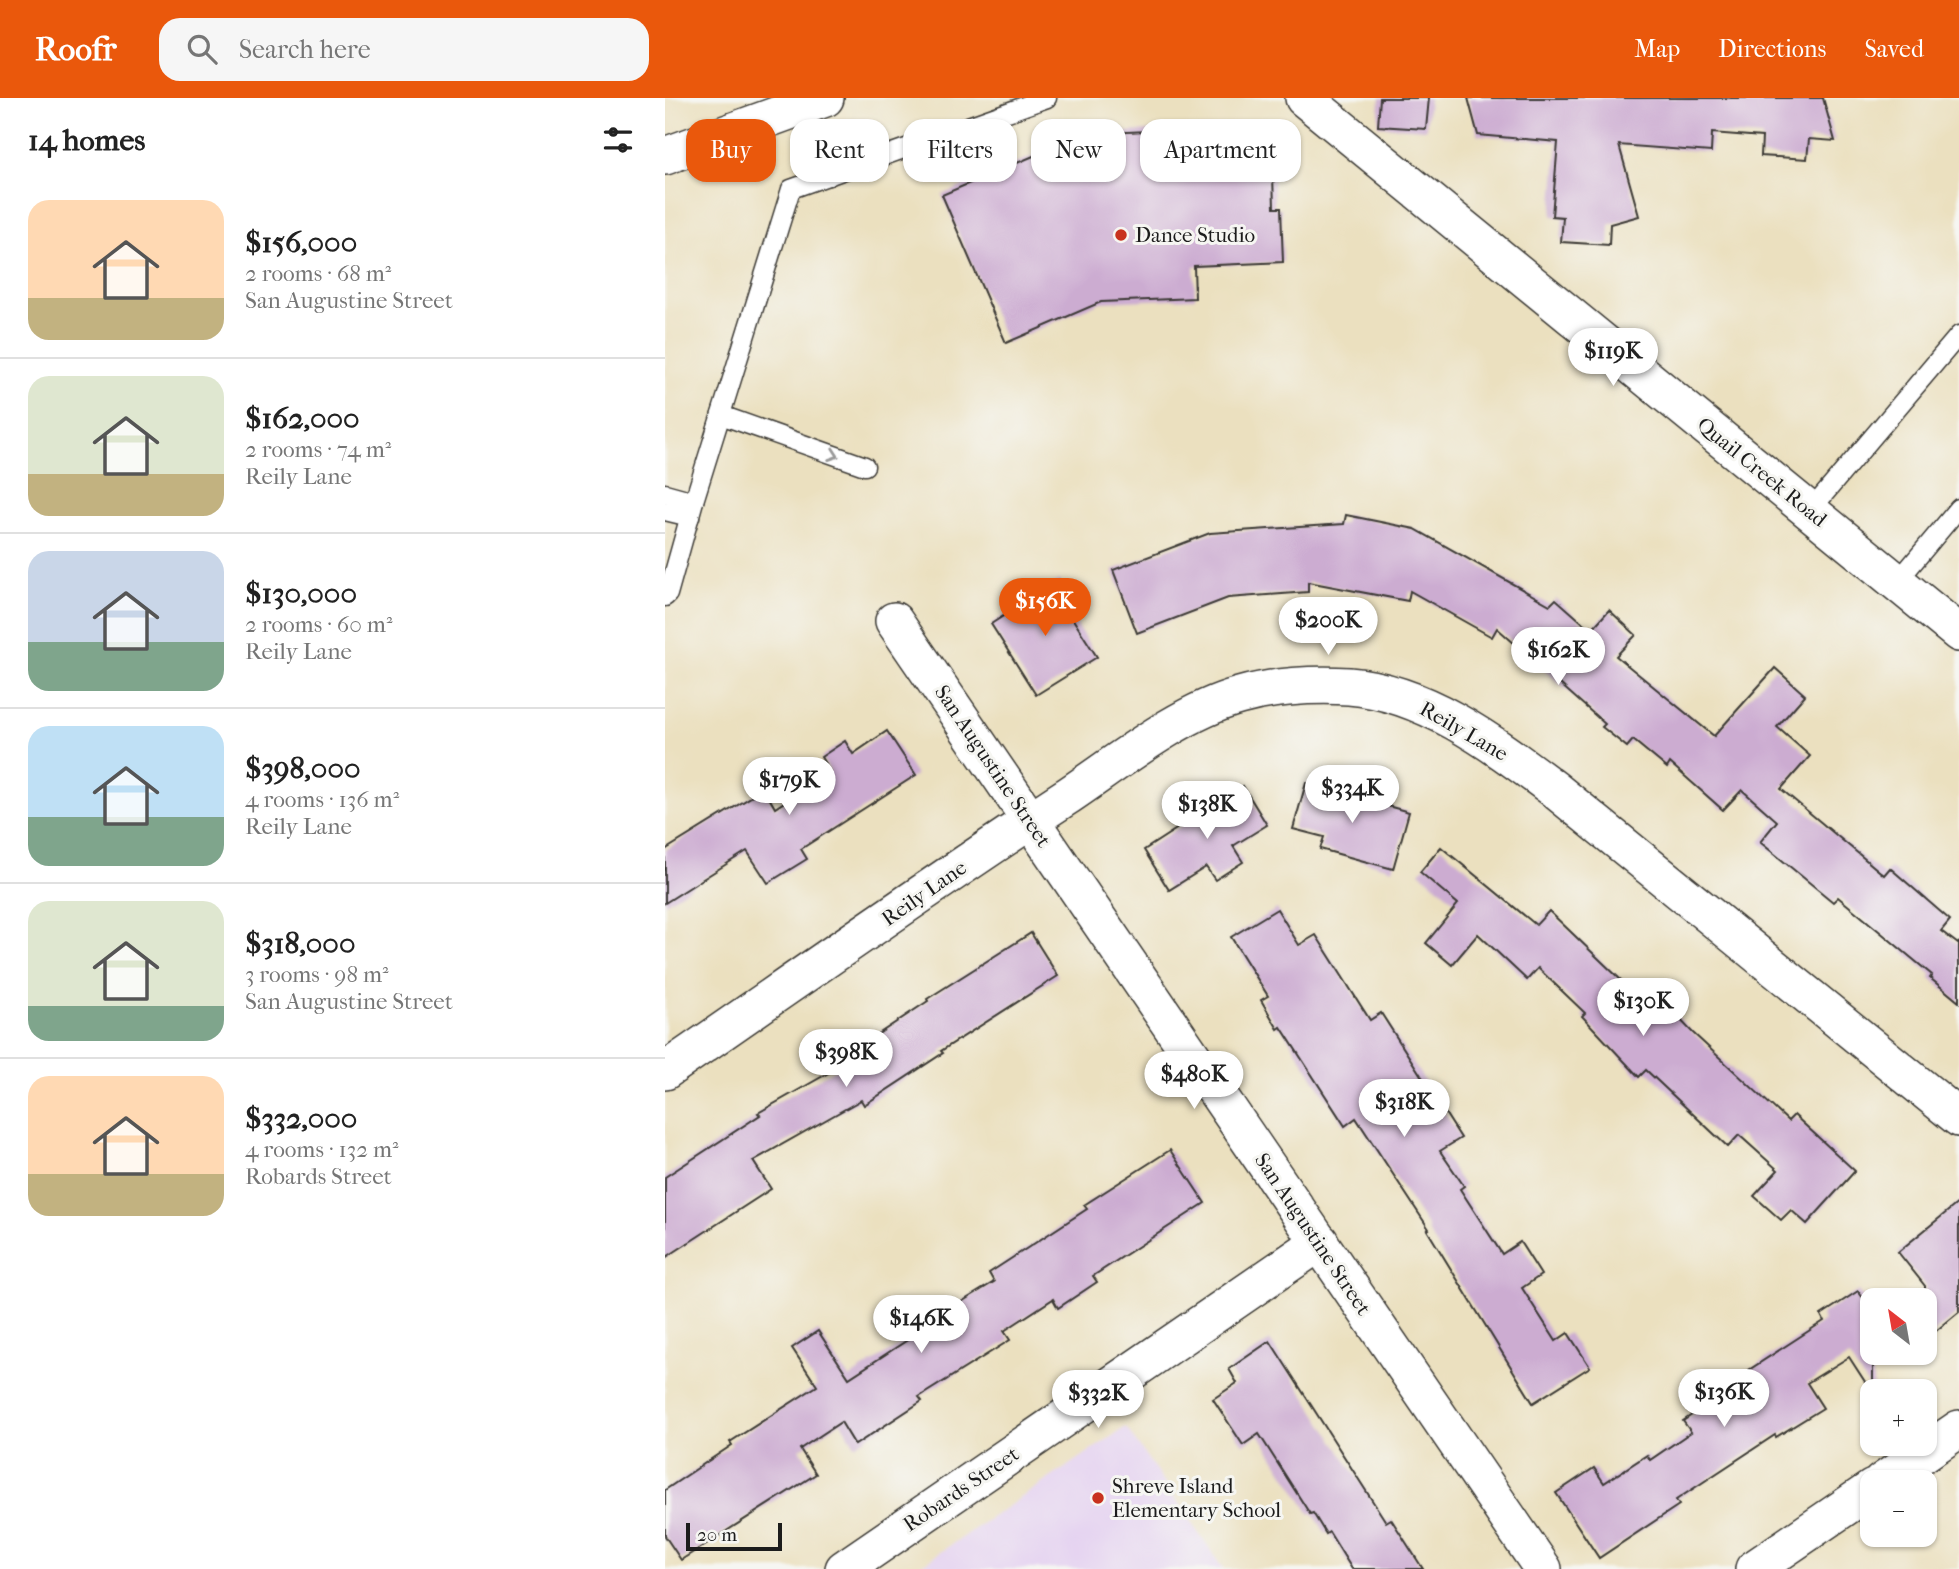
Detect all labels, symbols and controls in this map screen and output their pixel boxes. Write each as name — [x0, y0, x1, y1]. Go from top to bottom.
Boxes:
search box — [159, 18, 649, 81]
text: Roofr — [35, 30, 117, 69]
icon: search — [183, 30, 221, 68]
text: Search here — [239, 34, 371, 65]
text: Map — [1634, 35, 1680, 63]
text: Directions — [1718, 35, 1826, 63]
text: Saved — [1864, 35, 1924, 63]
chip: Buy — [686, 119, 776, 182]
chip: Rent — [790, 119, 889, 182]
chip: Filters — [903, 119, 1017, 182]
chip: New — [1031, 119, 1126, 182]
chip: Apartment — [1140, 119, 1301, 182]
icon: filters — [599, 121, 637, 159]
text: 14 homes — [28, 123, 145, 158]
place label: Dance Studio — [1135, 223, 1255, 247]
text: $156,000 — [245, 225, 357, 260]
marker: Dance Studio — [1113, 227, 1129, 243]
icon: home — [84, 228, 168, 312]
text: 2 rooms · 68 m² — [245, 260, 391, 287]
text: San Augustine Street — [245, 287, 453, 314]
pin: $119K — [1564, 328, 1662, 388]
text: $119K — [1584, 337, 1642, 364]
text: $162,000 — [245, 401, 360, 436]
icon: home — [84, 404, 168, 488]
street label: Quail Creek Road — [1692, 412, 1832, 532]
text: 2 rooms · 74 m² — [245, 436, 391, 463]
one-way arrow — [827, 447, 840, 461]
text: Reily Lane — [245, 463, 352, 490]
text: $130,000 — [245, 576, 357, 611]
pin: $156K — [996, 578, 1094, 638]
icon: home — [84, 579, 168, 663]
text: $156K — [1015, 587, 1075, 614]
pin: $200K — [1279, 598, 1377, 657]
text: $200K — [1295, 606, 1361, 633]
text: 2 rooms · 60 m² — [245, 611, 392, 638]
pin: $162K — [1509, 628, 1607, 687]
text: $162K — [1527, 636, 1589, 663]
text: Reily Lane — [245, 638, 352, 665]
street label: San Augustine Street — [930, 681, 1056, 852]
street label: Reily Lane — [1416, 696, 1512, 766]
text: $398,000 — [245, 751, 361, 786]
icon: home — [84, 754, 168, 838]
pin: $179K — [740, 758, 838, 817]
text: $179K — [759, 766, 819, 793]
pin: $334K — [1303, 766, 1401, 825]
text: $334K — [1321, 774, 1383, 801]
pin: $138K — [1158, 782, 1256, 841]
text: 4 rooms · 136 m² — [245, 786, 399, 813]
text: $138K — [1178, 790, 1236, 817]
text: Reily Lane — [245, 813, 352, 840]
street label: Reily Lane — [877, 855, 971, 931]
text: $318,000 — [245, 926, 355, 961]
icon: home — [84, 929, 168, 1013]
text: 3 rooms · 98 m² — [245, 961, 389, 988]
pin: $130K — [1594, 978, 1692, 1038]
text: $130K — [1613, 987, 1673, 1014]
text: San Augustine Street — [245, 988, 453, 1015]
pin: $398K — [797, 1030, 895, 1089]
text: $398K — [815, 1038, 877, 1065]
pin: $480K — [1145, 1052, 1243, 1111]
text: $480K — [1160, 1060, 1228, 1087]
pin: $318K — [1355, 1080, 1453, 1139]
text: $318K — [1375, 1088, 1433, 1115]
text: $332,000 — [245, 1101, 357, 1136]
icon: home — [84, 1104, 168, 1188]
text: 4 rooms · 132 m² — [245, 1136, 399, 1163]
street label: San Augustine Street — [1250, 1149, 1376, 1320]
text: Robards Street — [245, 1163, 392, 1190]
north arrow — [1860, 1288, 1937, 1365]
map controls — [1860, 1288, 1937, 1547]
pin: $146K — [872, 1296, 970, 1355]
text: $146K — [889, 1304, 953, 1331]
pin: $332K — [1049, 1370, 1147, 1430]
pin: $136K — [1675, 1370, 1773, 1429]
text: $136K — [1694, 1378, 1754, 1405]
text: $332K — [1068, 1379, 1128, 1406]
button: + — [1860, 1379, 1937, 1456]
street label: Robards Street — [899, 1441, 1024, 1536]
button: − — [1860, 1470, 1937, 1547]
place label: Shreve Island Elementary School — [1112, 1474, 1281, 1522]
marker: Shreve Island Elementary School — [1090, 1490, 1106, 1506]
scale bar — [686, 1520, 782, 1552]
text: 20 m — [697, 1524, 737, 1546]

